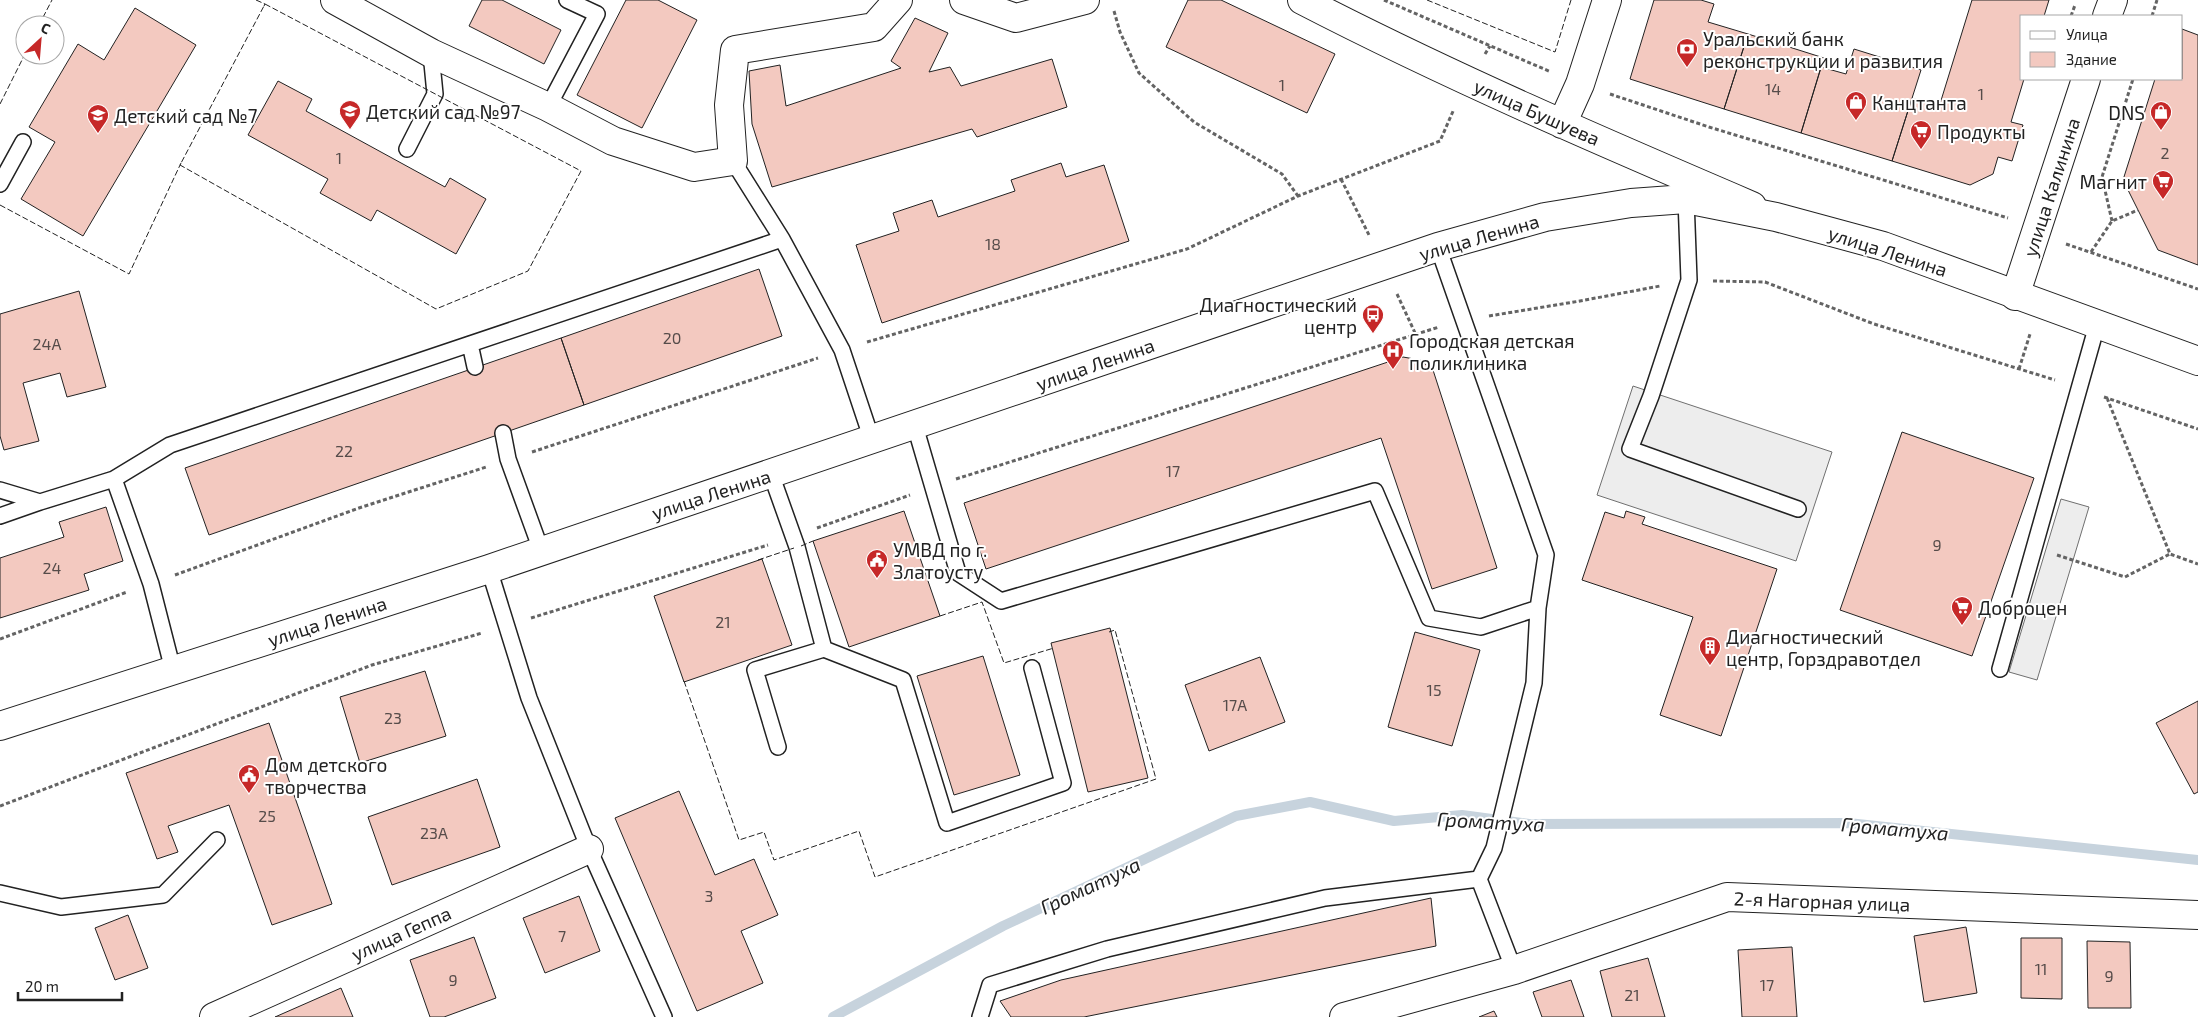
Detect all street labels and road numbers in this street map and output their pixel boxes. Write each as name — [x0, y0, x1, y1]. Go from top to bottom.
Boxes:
street label: улица Бушуева — [1470, 74, 1603, 151]
street label: улица Калинина — [2018, 115, 2085, 260]
street label: улица Ленина — [1416, 209, 1542, 266]
street label: улица Ленина — [1825, 221, 1950, 282]
street label: улица Ленина — [1033, 333, 1158, 396]
street label: улица Ленина — [649, 464, 774, 525]
street label: улица Ленина — [265, 591, 390, 652]
street label: 2-я Нагорная улица — [1733, 886, 1911, 917]
street label: улица Геппа — [348, 901, 455, 966]

